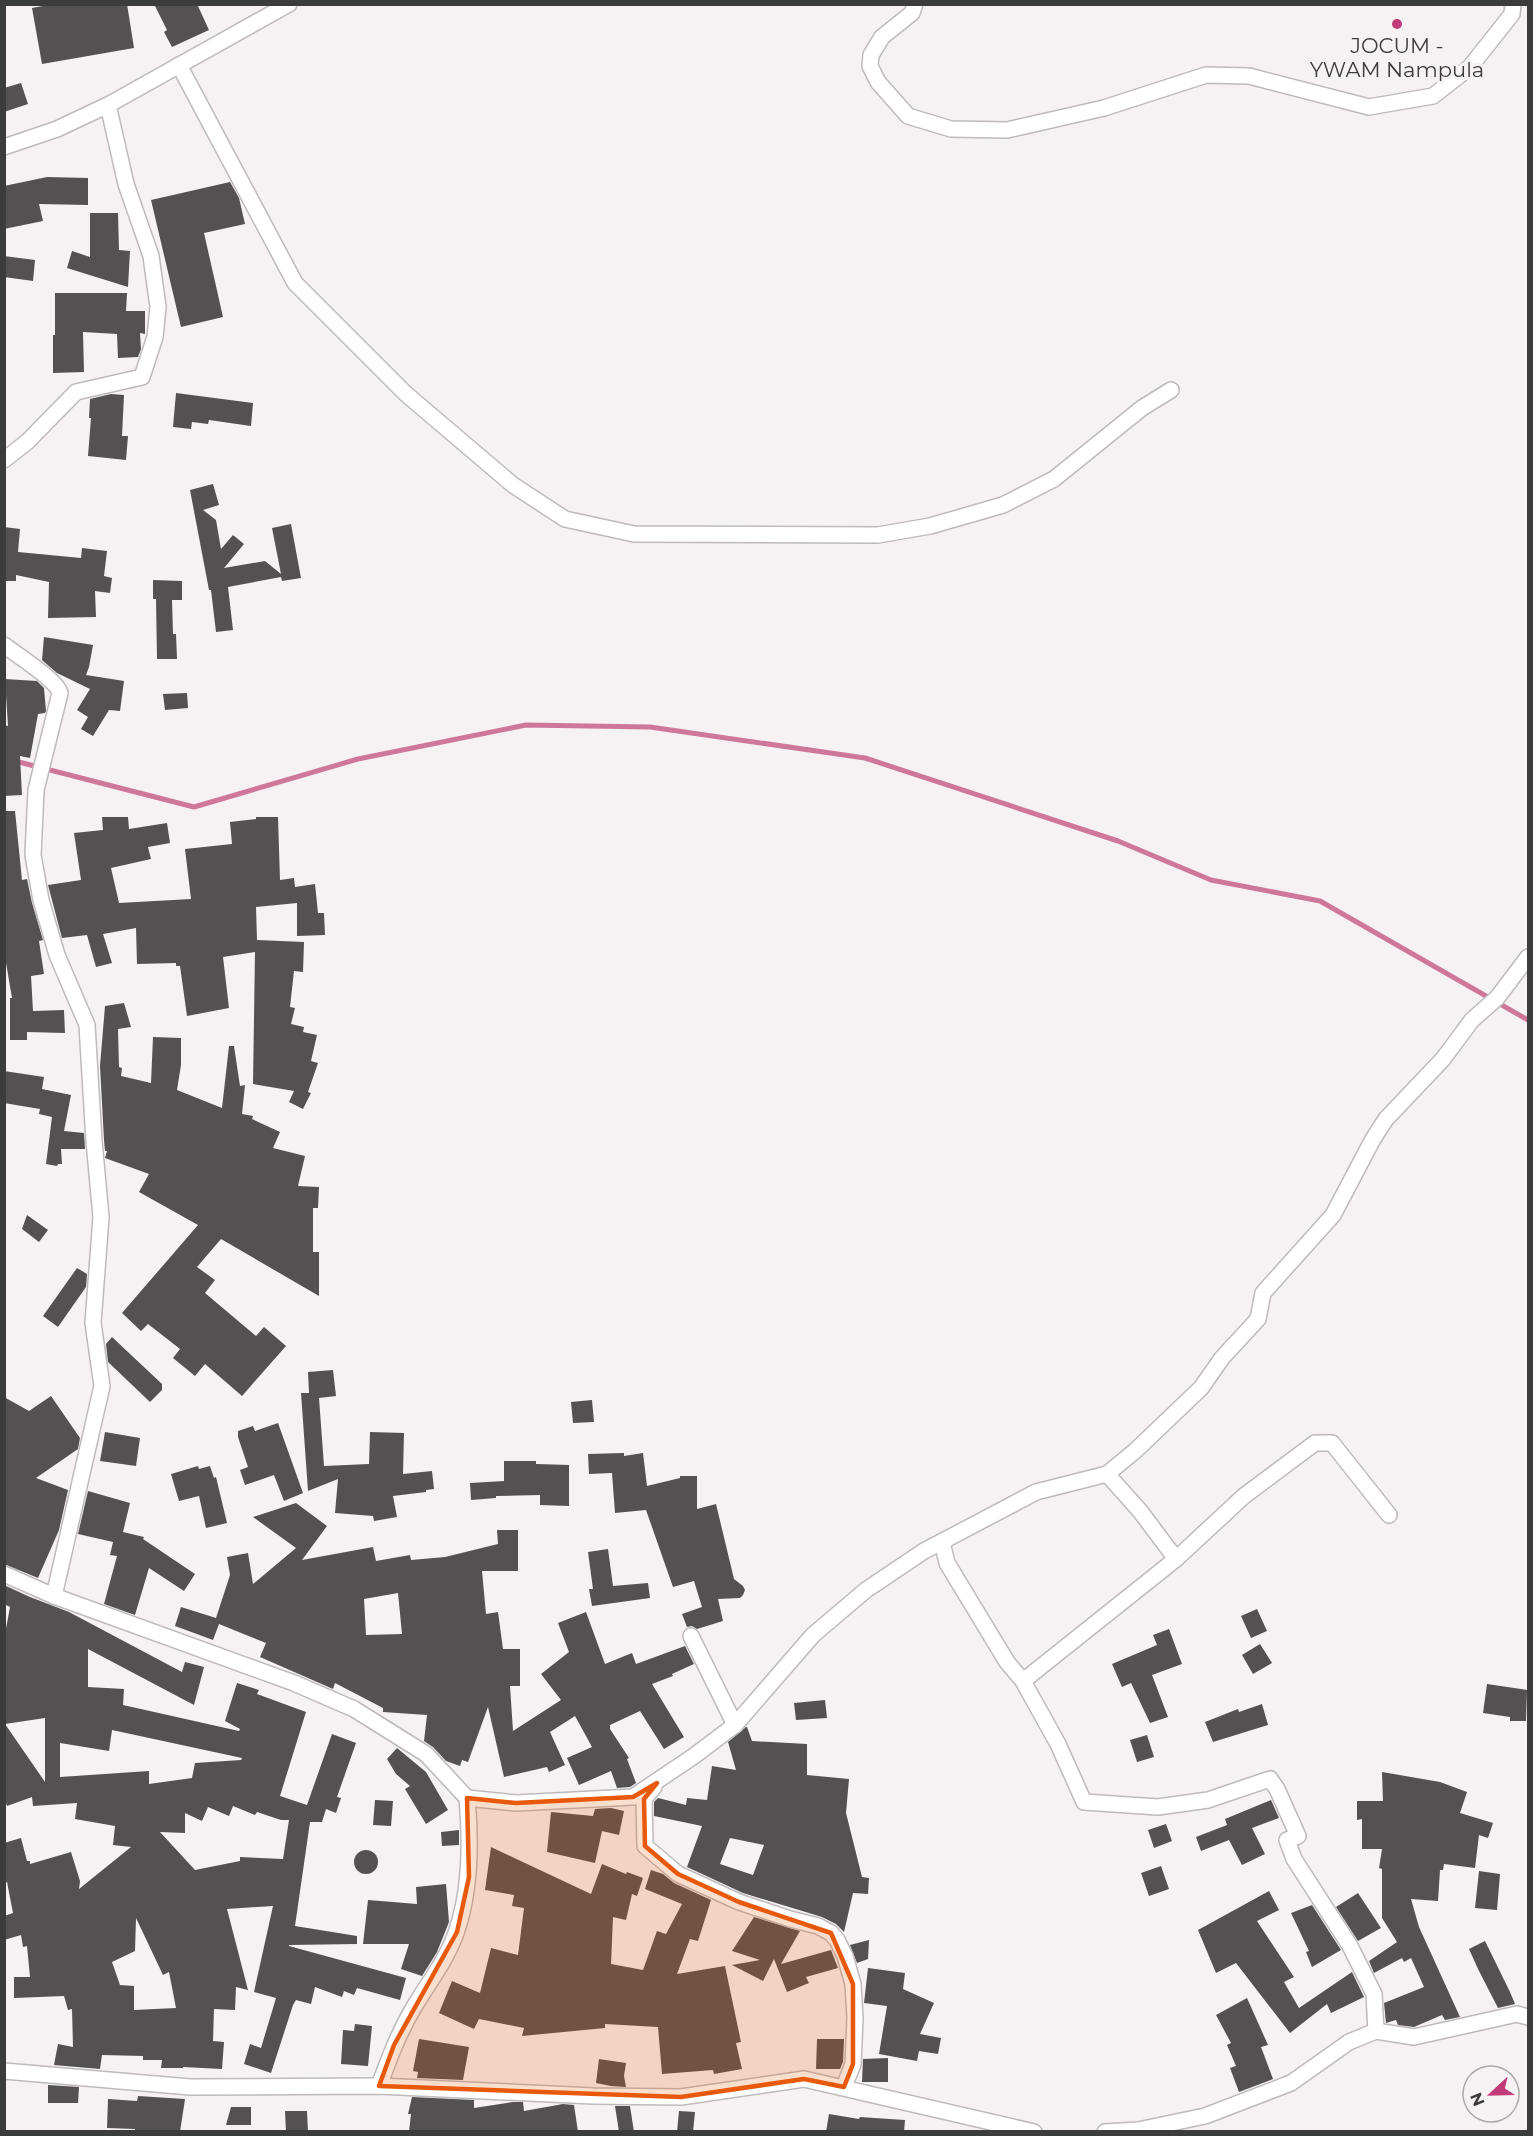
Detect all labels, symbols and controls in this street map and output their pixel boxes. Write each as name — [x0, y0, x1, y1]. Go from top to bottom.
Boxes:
marker: JOCUM - YWAM Nampula — [1390, 17, 1404, 31]
place label: JOCUM - YWAM Nampula — [1310, 33, 1484, 82]
north arrow — [1461, 2064, 1521, 2124]
text: N — [1466, 2090, 1489, 2109]

